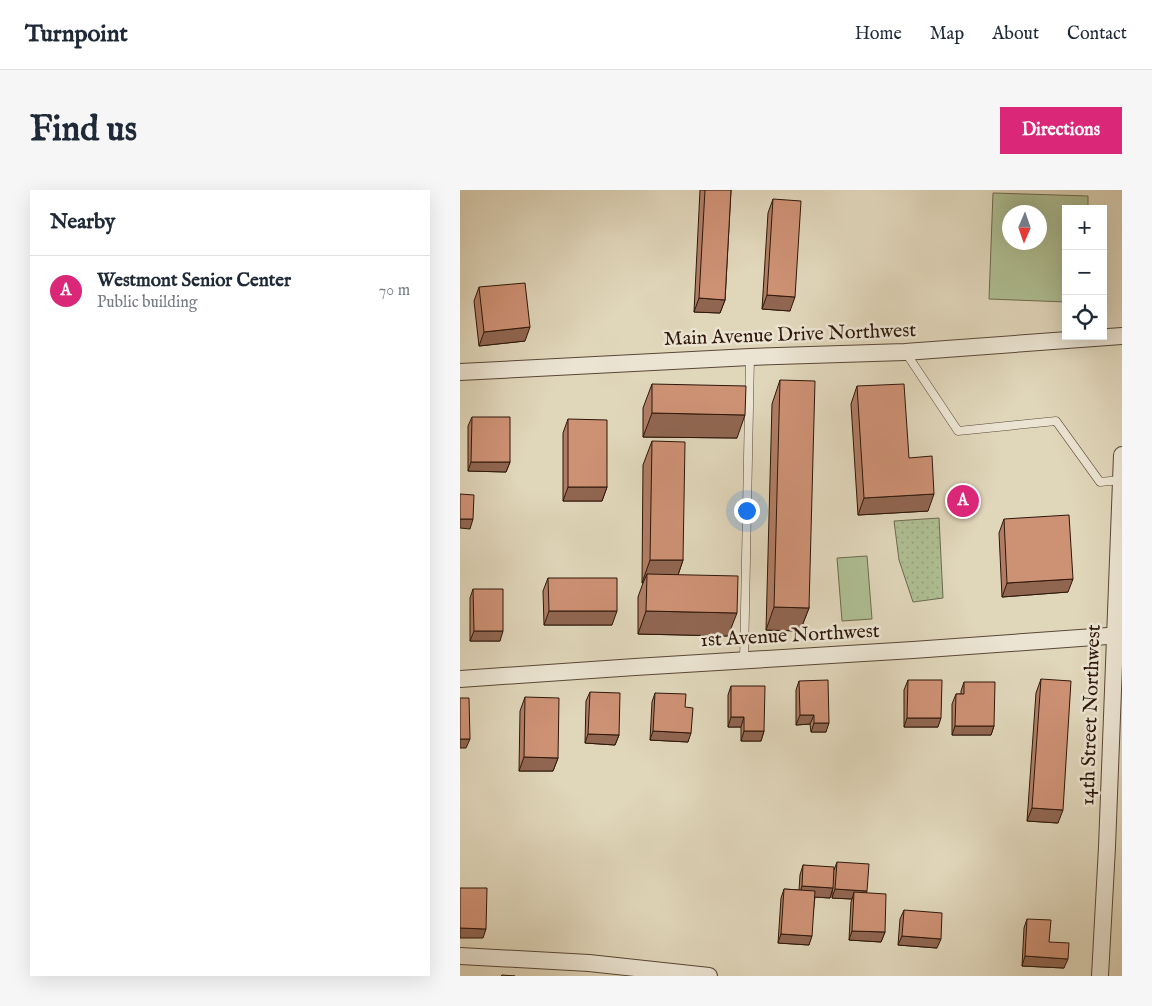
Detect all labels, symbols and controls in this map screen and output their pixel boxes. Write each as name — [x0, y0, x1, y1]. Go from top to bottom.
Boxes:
text: Turnpoint — [25, 19, 128, 50]
text: Home — [855, 23, 902, 46]
text: Map — [930, 23, 964, 46]
text: About — [992, 23, 1039, 46]
text: Contact — [1067, 23, 1127, 46]
button: Directions — [1000, 107, 1122, 154]
text: Find us — [30, 108, 137, 153]
north arrow — [1002, 205, 1047, 250]
map controls — [1062, 205, 1107, 340]
button: + — [1062, 205, 1107, 250]
text: Nearby — [50, 209, 115, 236]
button: − — [1062, 250, 1107, 295]
text: Westmont Senior Center — [97, 269, 291, 293]
text: A — [61, 281, 71, 301]
text: 70 m — [379, 281, 410, 301]
text: Public building — [97, 293, 197, 313]
button: locate — [1062, 295, 1107, 340]
street label: Main Avenue Drive Northwest — [663, 318, 917, 352]
pin: A — [947, 482, 979, 520]
your location — [734, 498, 760, 524]
street label: 1st Avenue Northwest — [700, 619, 880, 653]
street label: 14th Street Northwest — [1075, 624, 1107, 806]

